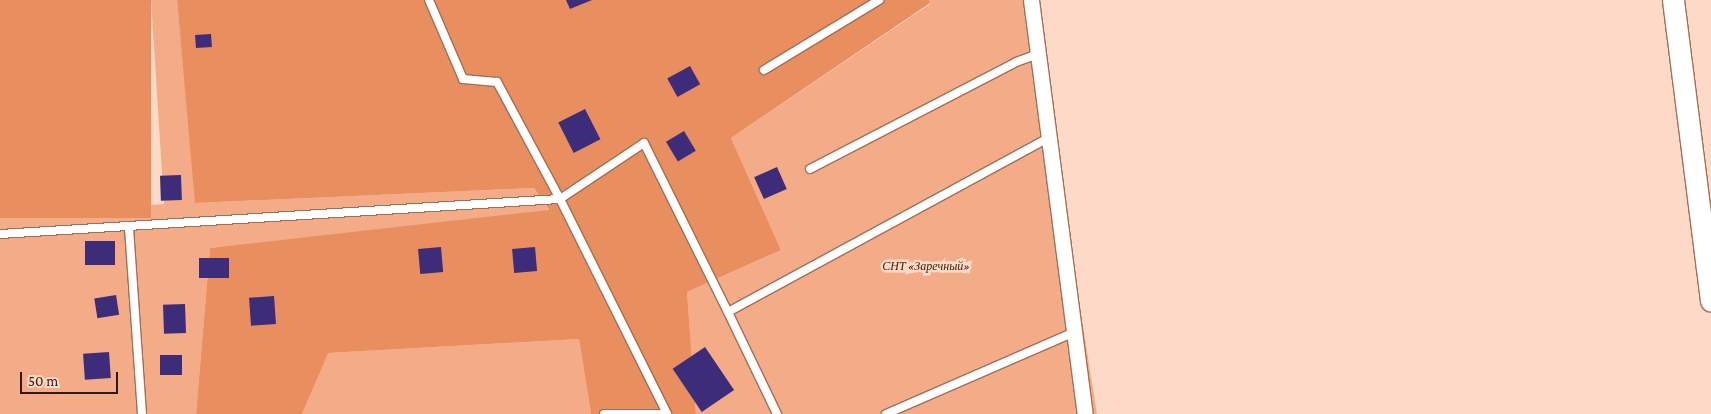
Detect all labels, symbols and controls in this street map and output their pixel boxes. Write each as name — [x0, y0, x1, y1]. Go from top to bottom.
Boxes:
park label: СНТ «Заречный» — [882, 260, 970, 274]
scale bar — [22, 362, 120, 394]
text: 50 m — [28, 373, 58, 389]

